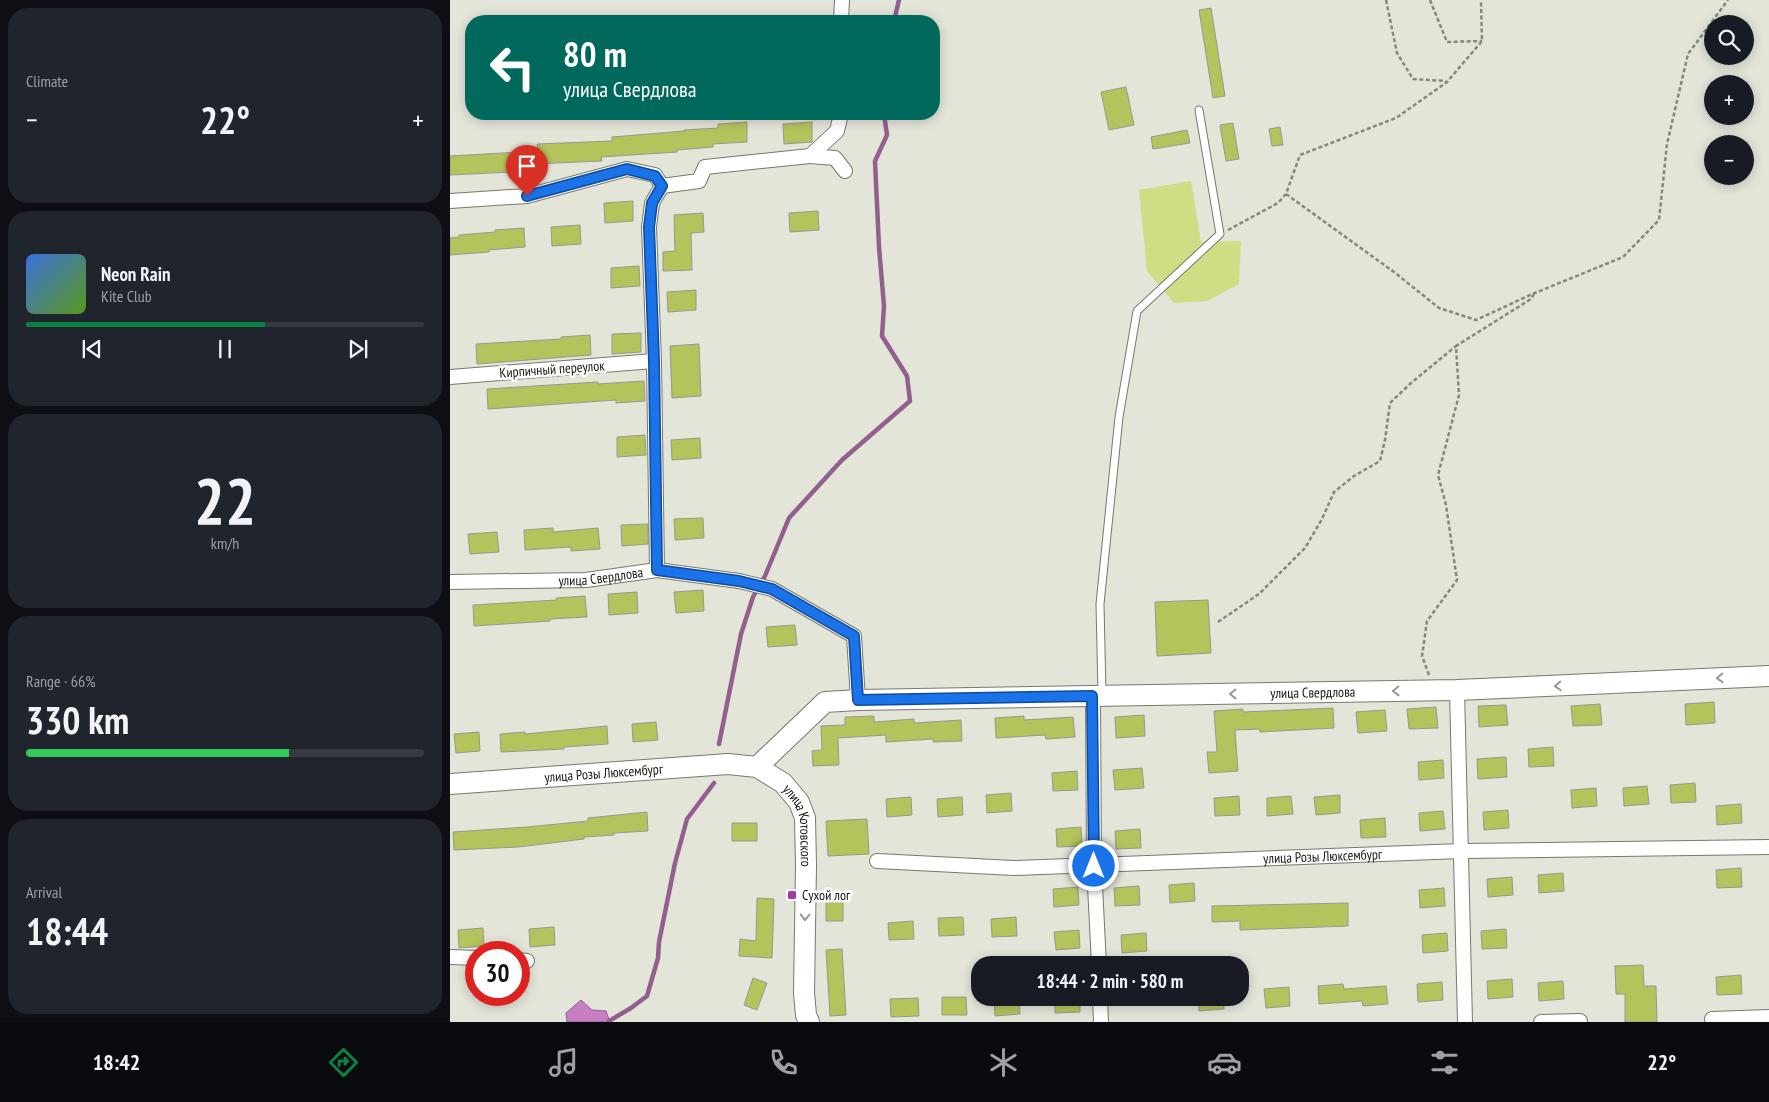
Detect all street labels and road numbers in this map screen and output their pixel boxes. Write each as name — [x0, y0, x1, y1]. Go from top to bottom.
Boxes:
street label: Кирпичный переулок — [499, 356, 606, 382]
street label: улица Свердлова — [558, 563, 644, 589]
street label: улица Свердлова — [1270, 683, 1356, 702]
street label: улица Розы Люксембург — [544, 760, 664, 786]
street label: улица Котовского — [779, 781, 815, 867]
street label: улица Розы Люксембург — [1263, 845, 1383, 868]

